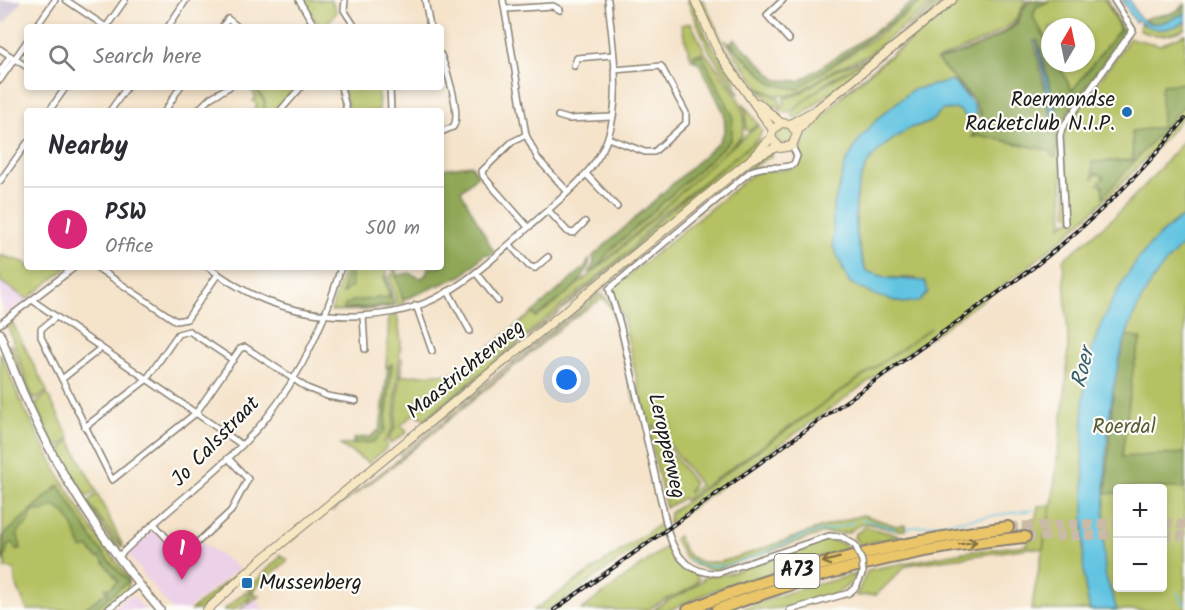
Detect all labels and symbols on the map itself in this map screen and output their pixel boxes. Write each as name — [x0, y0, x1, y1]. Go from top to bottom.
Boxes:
north arrow — [1041, 18, 1095, 72]
place label: Roermondse Racketclub N.I.P. — [965, 84, 1116, 141]
marker: Roermondse Racketclub N.I.P. — [1120, 105, 1134, 119]
street label: Maastrichterweg — [400, 312, 532, 428]
water label: Roer — [1062, 340, 1107, 391]
your location — [552, 365, 581, 394]
street label: Jo Calsstraat — [164, 388, 269, 495]
street label: Leropperweg — [638, 390, 694, 502]
park label: Roerdal — [1092, 411, 1156, 444]
pin: 1 — [162, 530, 201, 580]
one-way arrow — [958, 537, 977, 548]
road number: A73 — [774, 554, 820, 588]
one-way arrow — [822, 555, 841, 567]
place label: Mussenberg — [259, 567, 362, 600]
marker: Mussenberg — [240, 576, 254, 590]

